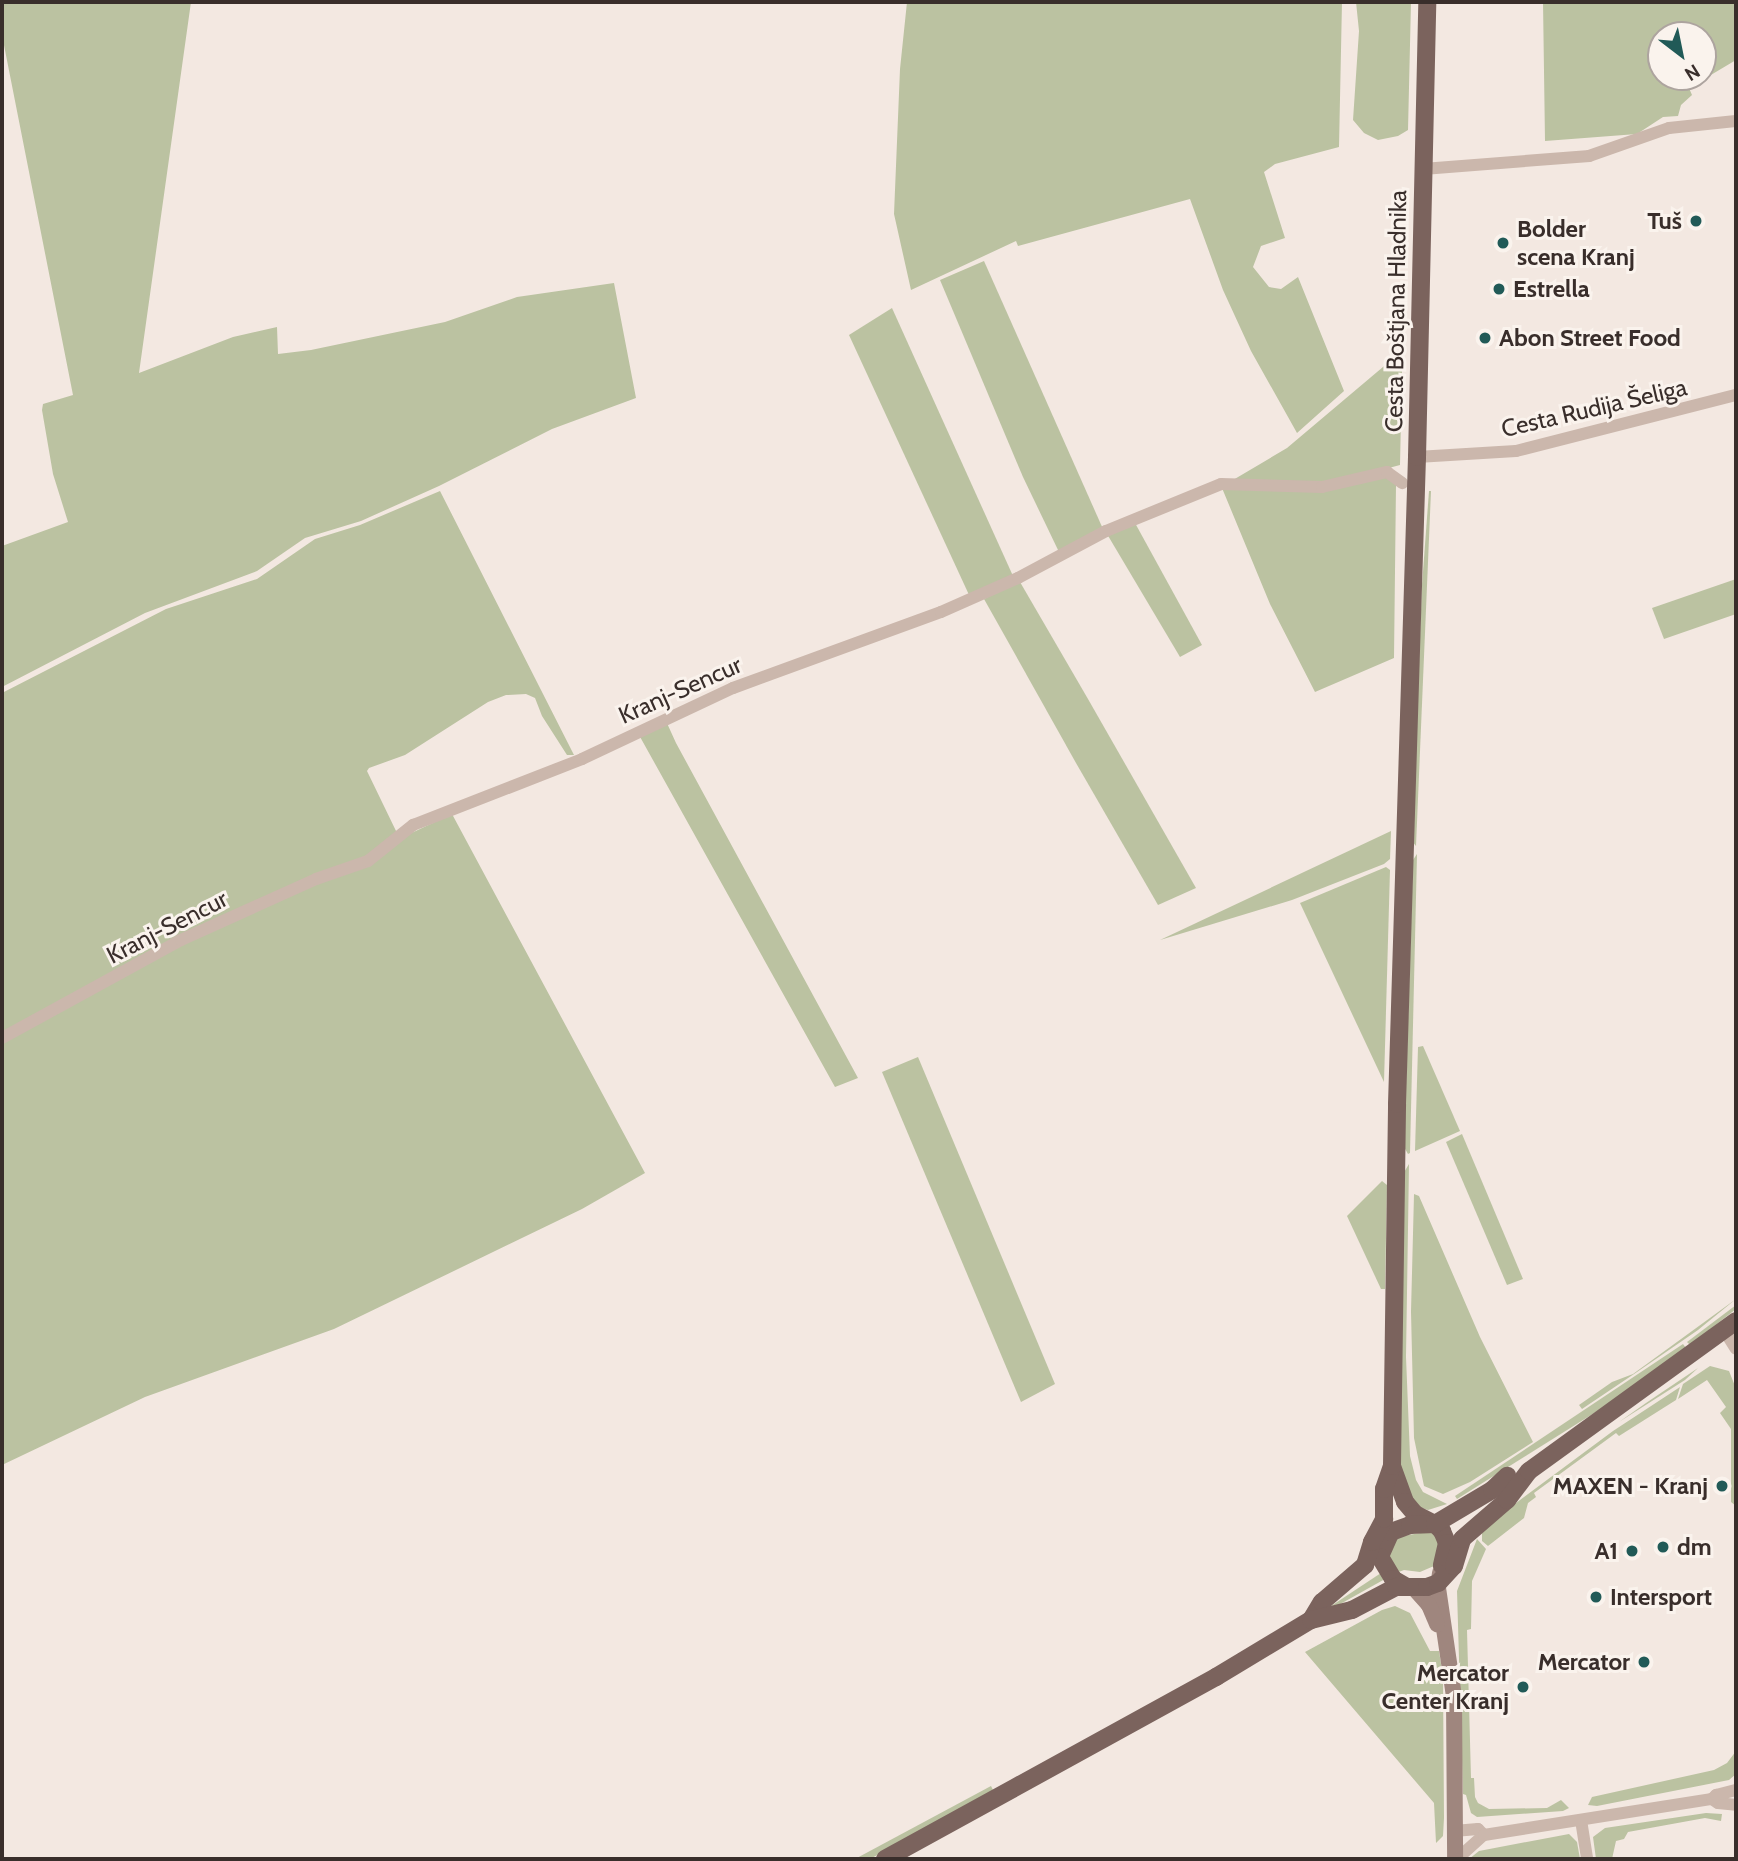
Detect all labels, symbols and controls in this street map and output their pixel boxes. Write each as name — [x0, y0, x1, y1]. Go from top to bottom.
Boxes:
north arrow — [1647, 21, 1717, 91]
text: N — [1681, 59, 1704, 86]
street label: Cesta Boštjana Hladnika — [1379, 190, 1413, 432]
place label: Tuš — [1647, 207, 1682, 235]
marker: Tuš — [1688, 213, 1704, 229]
place label: Bolder scena Kranj — [1517, 215, 1635, 271]
marker: Bolder scena Kranj — [1495, 235, 1511, 251]
place label: Estrella — [1513, 275, 1590, 303]
marker: Estrella — [1491, 281, 1507, 297]
place label: Abon Street Food — [1499, 324, 1681, 352]
marker: Abon Street Food — [1477, 330, 1493, 346]
street label: Cesta Rudija Šeliga — [1498, 373, 1690, 443]
street label: Kranj-Sencur — [614, 650, 746, 730]
street label: Kranj-Sencur — [102, 884, 232, 970]
place label: MAXEN - Kranj — [1553, 1472, 1708, 1500]
marker: MAXEN - Kranj — [1714, 1478, 1730, 1494]
place label: dm — [1677, 1533, 1712, 1561]
place label: A1 — [1594, 1537, 1618, 1565]
marker: dm — [1655, 1539, 1671, 1555]
marker: A1 — [1624, 1543, 1640, 1559]
place label: Intersport — [1610, 1583, 1712, 1611]
marker: Intersport — [1588, 1589, 1604, 1605]
place label: Mercator — [1538, 1648, 1630, 1676]
marker: Mercator — [1636, 1654, 1652, 1670]
place label: Mercator Center Kranj — [1381, 1659, 1509, 1715]
marker: Mercator Center Kranj — [1515, 1679, 1531, 1695]

